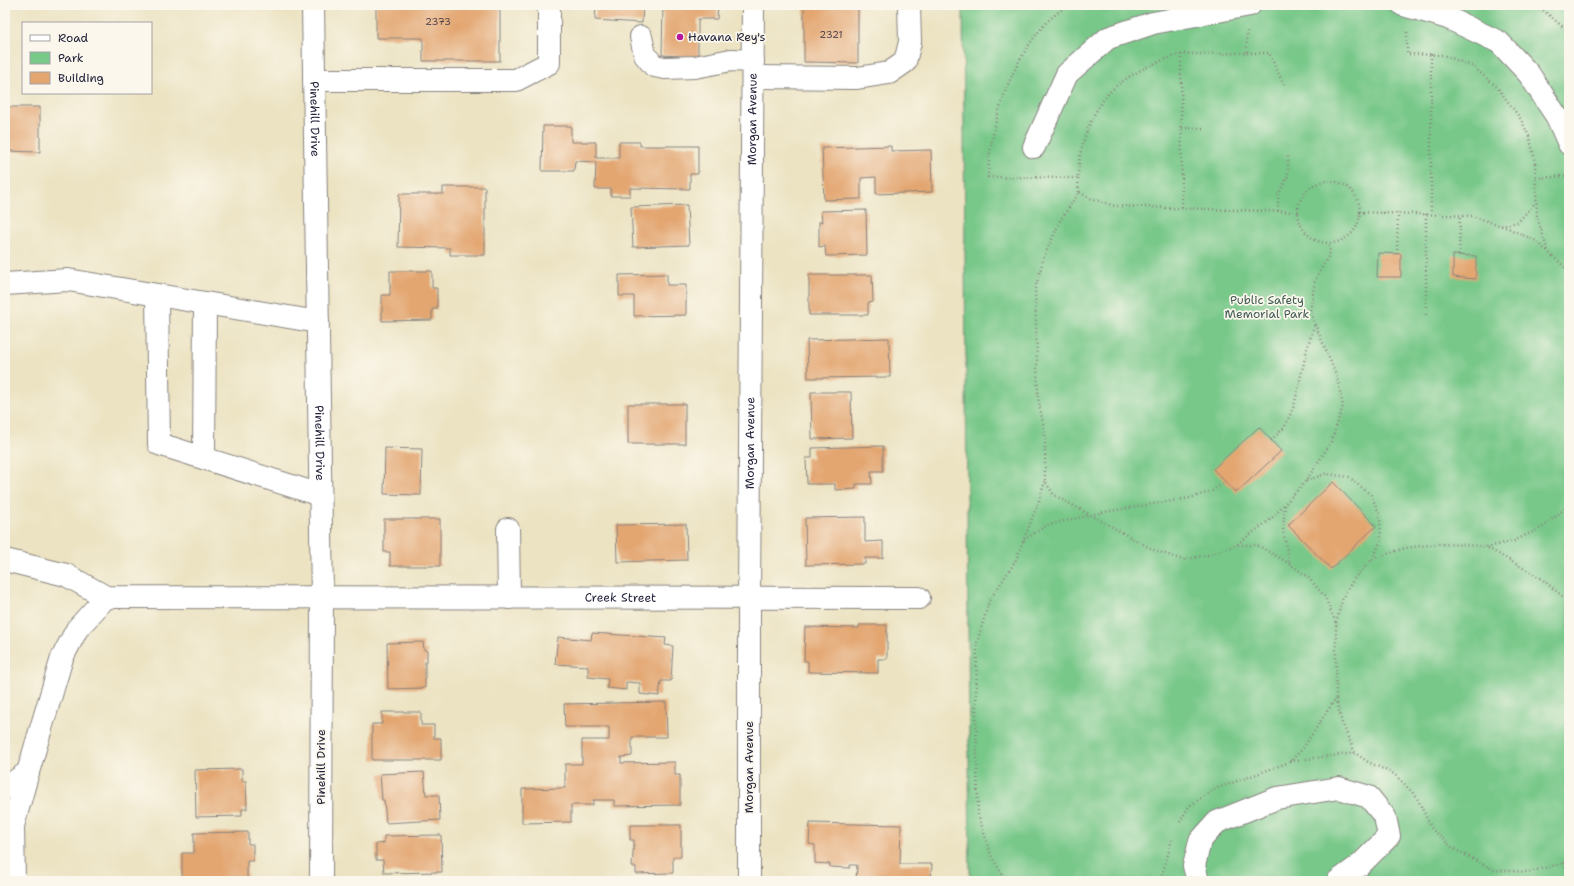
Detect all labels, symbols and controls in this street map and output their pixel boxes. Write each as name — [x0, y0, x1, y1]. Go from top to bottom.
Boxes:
house number: 2373 — [425, 15, 451, 28]
legend — [22, 22, 152, 94]
house number: 2321 — [819, 28, 843, 41]
place label: Havana Rey's — [688, 29, 765, 45]
text: Road — [58, 30, 89, 46]
marker: Havana Rey's — [675, 32, 685, 42]
text: Park — [58, 50, 84, 66]
text: Building — [58, 70, 104, 86]
street label: Morgan Avenue — [744, 73, 761, 165]
street label: Pinehill Drive — [306, 81, 323, 157]
park label: Public Safety Memorial Park — [1225, 292, 1310, 322]
street label: Morgan Avenue — [742, 397, 758, 489]
street label: Pinehill Drive — [311, 405, 328, 481]
street label: Creek Street — [585, 590, 656, 606]
street label: Morgan Avenue — [741, 721, 757, 813]
street label: Pinehill Drive — [313, 729, 329, 805]

